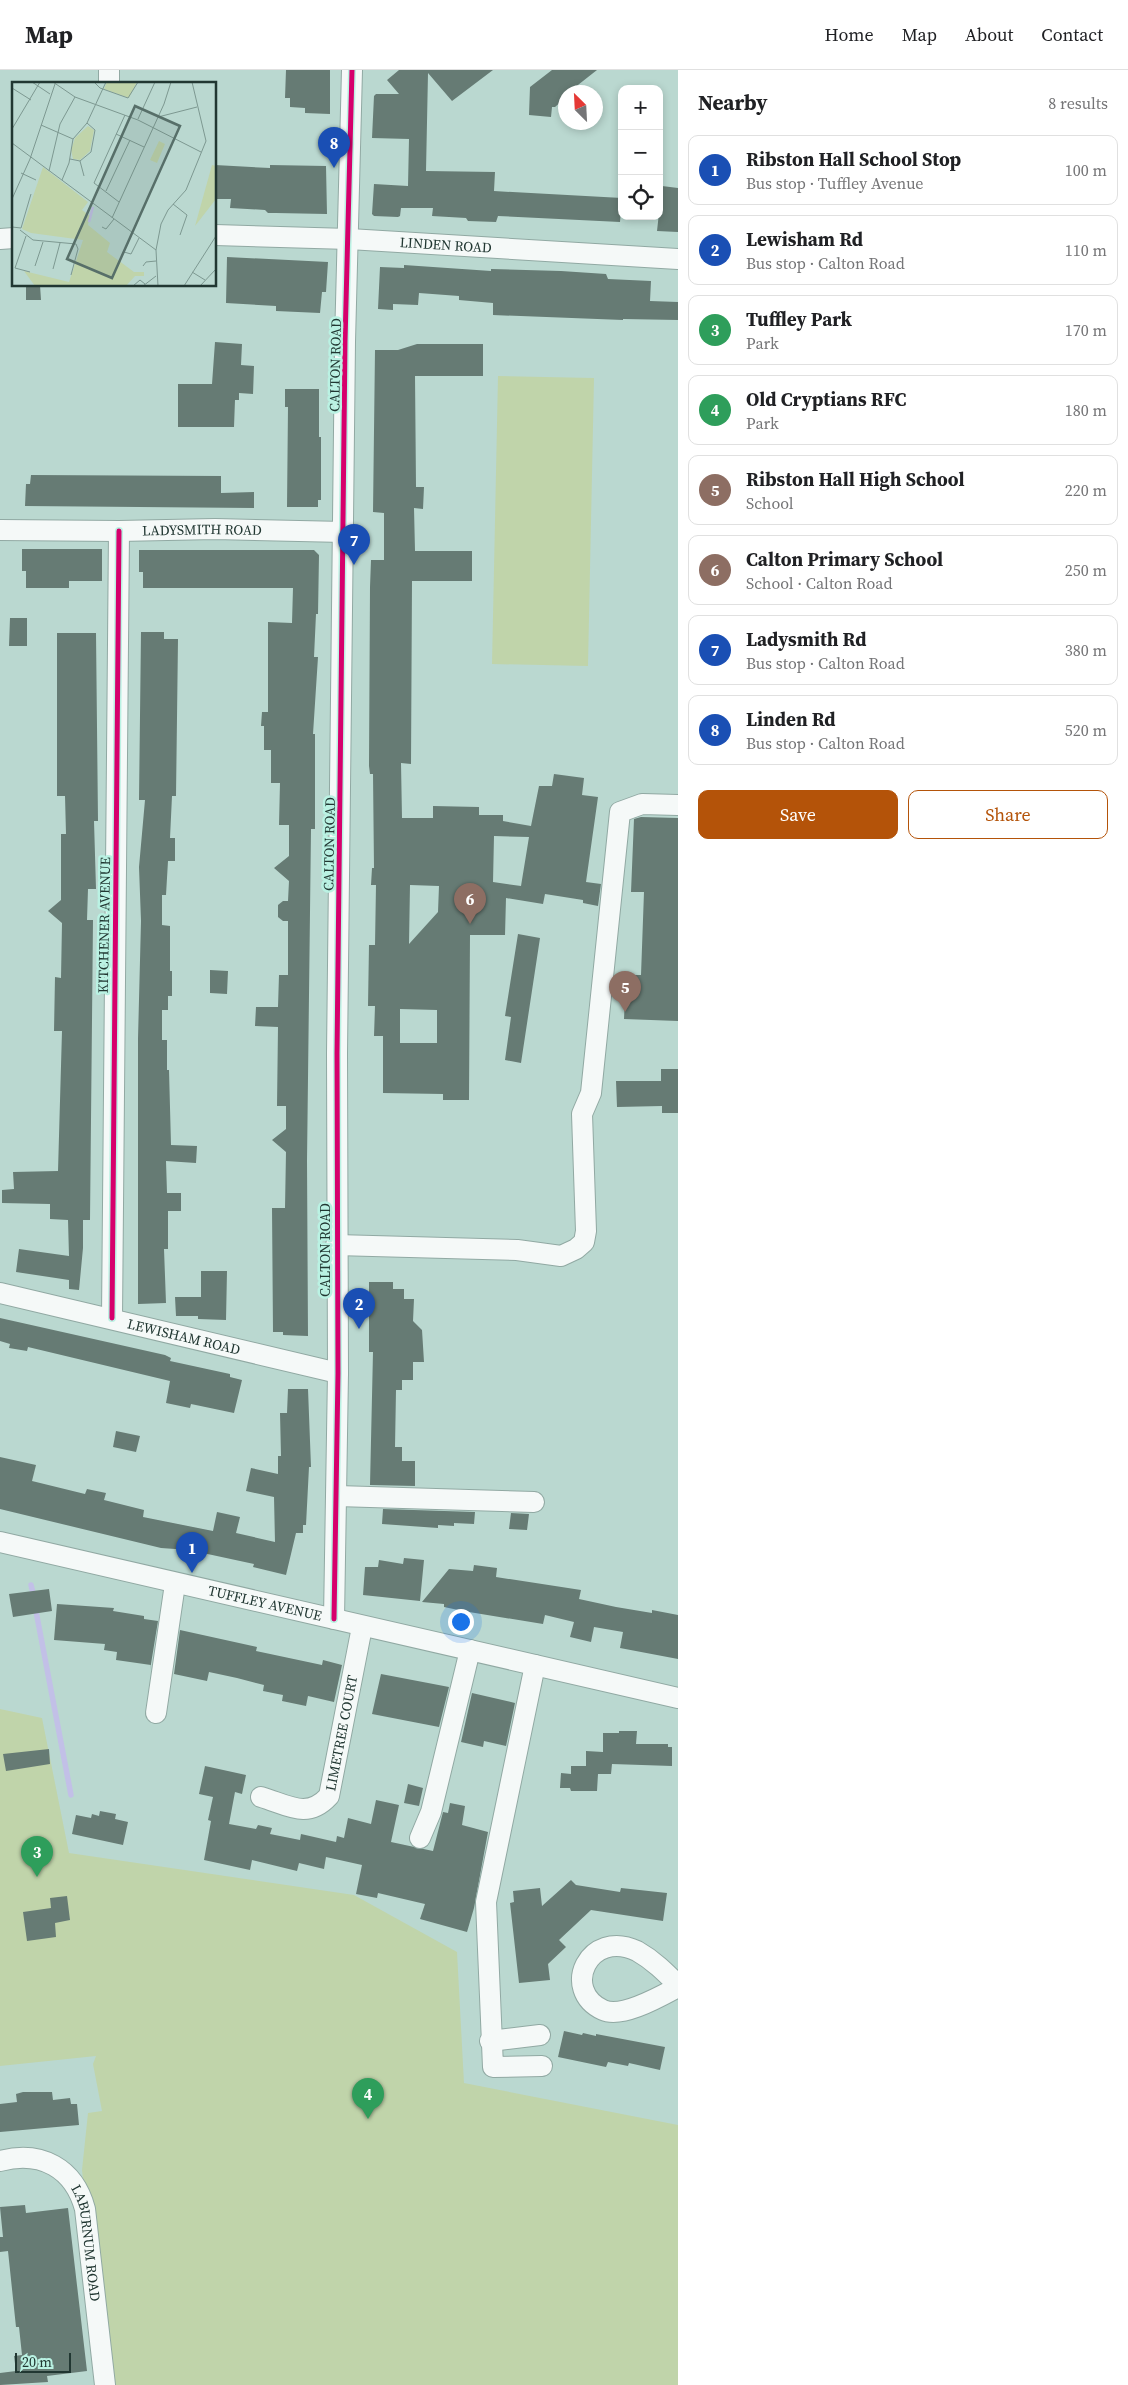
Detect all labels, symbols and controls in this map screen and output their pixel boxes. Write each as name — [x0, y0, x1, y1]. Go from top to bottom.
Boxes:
text: Map — [25, 18, 73, 51]
text: Home — [825, 22, 874, 47]
text: Map — [902, 22, 937, 47]
text: About — [965, 22, 1013, 47]
text: Contact — [1041, 22, 1103, 47]
inset map — [12, 82, 216, 286]
north arrow — [558, 85, 603, 130]
map controls — [618, 85, 663, 220]
button: + — [618, 85, 663, 130]
text: Nearby — [698, 88, 768, 117]
text: 8 results — [1048, 92, 1108, 114]
pin: 8 — [318, 127, 350, 168]
button: − — [618, 130, 663, 175]
text: Ribston Hall School Stop — [746, 146, 961, 172]
text: 1 — [711, 159, 719, 181]
text: 100 m — [1065, 159, 1107, 181]
text: Bus stop · Tuffley Avenue — [746, 172, 924, 194]
button: locate — [618, 175, 663, 220]
text: Lewisham Rd — [746, 226, 863, 252]
street label: LINDEN ROAD — [399, 232, 492, 258]
text: 2 — [711, 239, 719, 261]
text: 110 m — [1065, 239, 1107, 261]
text: Bus stop · Calton Road — [746, 252, 905, 274]
text: Tuffley Park — [746, 306, 852, 332]
street label: CALTON ROAD — [324, 318, 346, 412]
text: 3 — [711, 319, 719, 341]
text: 170 m — [1065, 319, 1107, 341]
text: Park — [746, 332, 779, 354]
text: Old Cryptians RFC — [746, 386, 906, 412]
text: 4 — [711, 399, 719, 421]
text: 180 m — [1065, 399, 1107, 421]
text: Park — [746, 412, 779, 434]
text: Ribston Hall High School — [746, 466, 965, 492]
text: 5 — [711, 479, 719, 501]
text: 220 m — [1065, 479, 1107, 501]
text: School — [746, 492, 794, 514]
street label: LADYSMITH ROAD — [142, 519, 262, 541]
pin: 7 — [338, 524, 370, 565]
text: Calton Primary School — [746, 546, 943, 572]
text: 6 — [711, 559, 719, 581]
text: 250 m — [1065, 559, 1107, 581]
text: School · Calton Road — [746, 572, 893, 594]
text: Ladysmith Rd — [746, 626, 866, 652]
text: 7 — [711, 639, 719, 661]
text: 380 m — [1065, 639, 1107, 661]
text: Bus stop · Calton Road — [746, 652, 905, 674]
text: Linden Rd — [746, 706, 836, 732]
text: 8 — [711, 719, 719, 741]
text: 520 m — [1065, 719, 1107, 741]
text: Bus stop · Calton Road — [746, 732, 905, 754]
button: Save — [698, 790, 898, 839]
button: Share — [908, 790, 1108, 839]
street label: CALTON ROAD — [318, 797, 340, 891]
street label: KITCHENER AVENUE — [93, 857, 115, 993]
pin: 6 — [454, 883, 486, 924]
pin: 5 — [609, 971, 641, 1012]
street label: CALTON ROAD — [315, 1203, 335, 1297]
pin: 2 — [343, 1288, 375, 1329]
street label: LEWISHAM ROAD — [125, 1314, 242, 1360]
pin: 1 — [176, 1532, 208, 1573]
street label: TUFFLEY AVENUE — [206, 1580, 324, 1626]
your location — [448, 1609, 474, 1635]
street label: LIMETREE COURT — [320, 1673, 362, 1793]
pin: 3 — [21, 1836, 53, 1877]
pin: 4 — [352, 2078, 384, 2119]
street label: LABURNUM ROAD — [66, 2181, 105, 2303]
scale bar — [15, 2350, 71, 2373]
text: 20 m — [22, 2352, 52, 2372]

